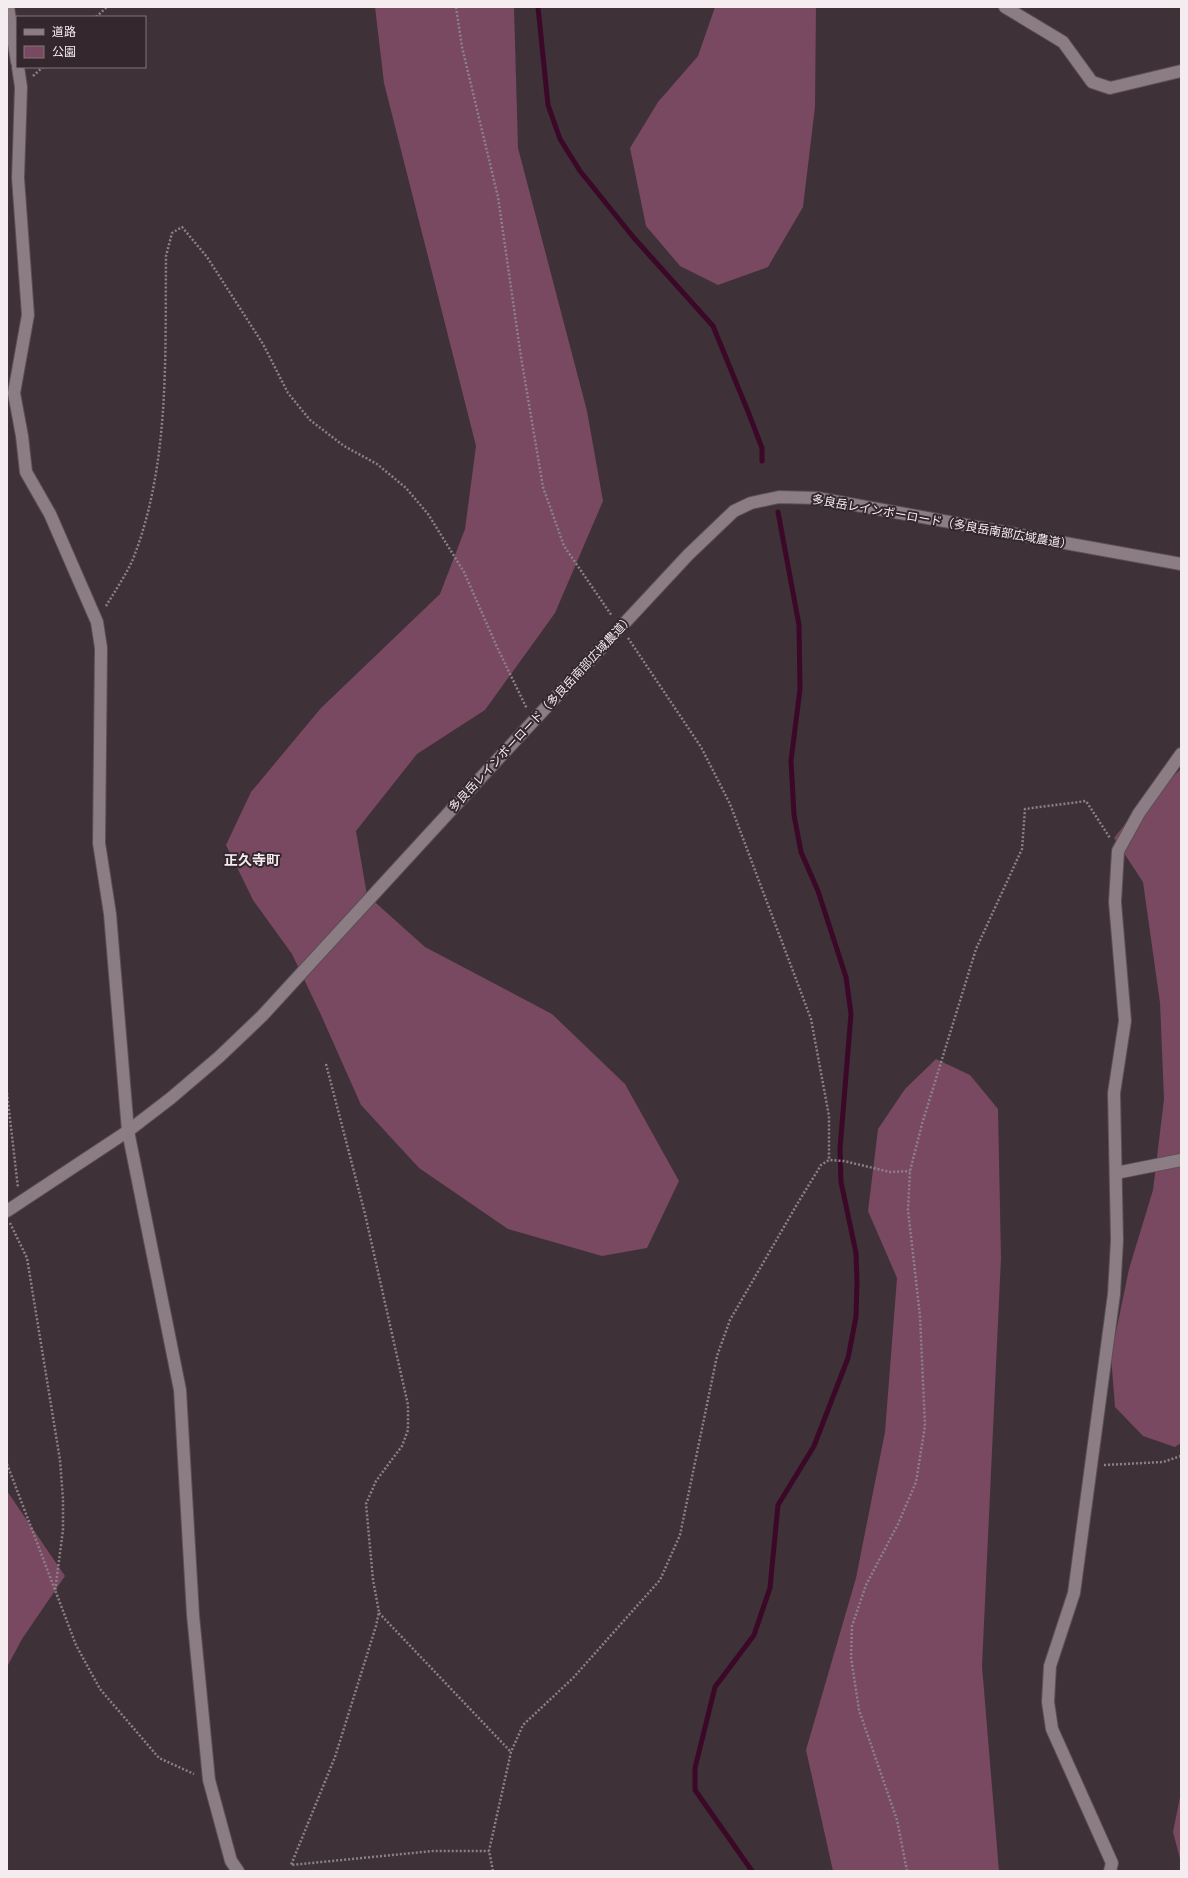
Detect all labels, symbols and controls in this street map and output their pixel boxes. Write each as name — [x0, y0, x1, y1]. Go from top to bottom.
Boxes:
legend — [16, 16, 146, 68]
text: 道路 — [52, 25, 76, 39]
text: 公園 — [52, 45, 76, 59]
street label: 多良岳レインボーロード（多良岳南部広域農道） — [811, 492, 1073, 552]
street label: 多良岳レインボーロード（多良岳南部広域農道） — [446, 612, 636, 814]
district label: 正久寺町 — [224, 852, 280, 868]

